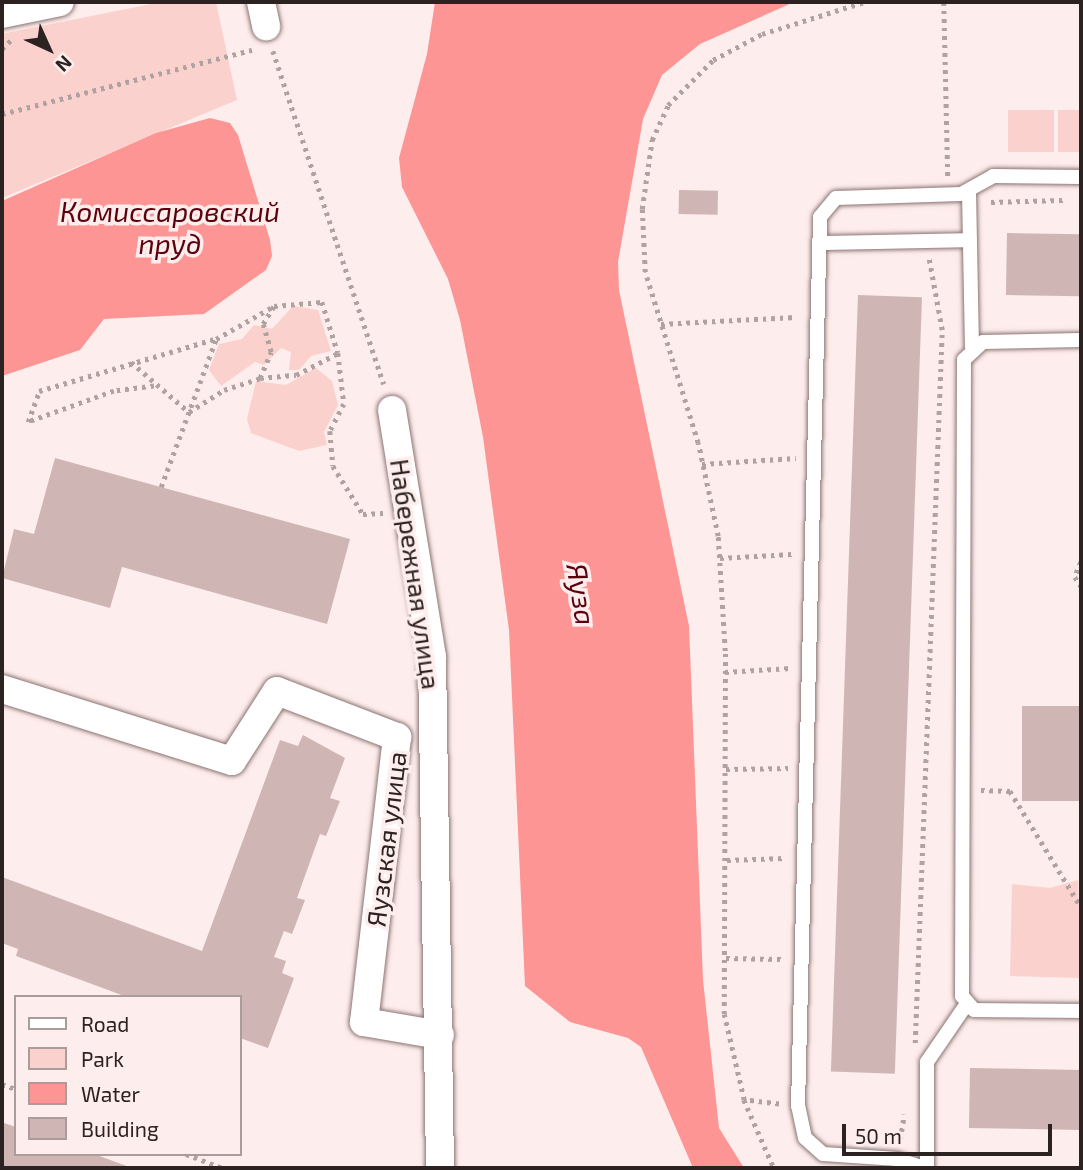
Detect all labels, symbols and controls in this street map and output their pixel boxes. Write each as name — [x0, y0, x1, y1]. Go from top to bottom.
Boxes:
north arrow — [14, 14, 84, 84]
text: N — [51, 51, 77, 77]
water label: Комиссаровский пруд — [60, 194, 280, 260]
street label: Набережная улица — [384, 457, 448, 691]
water label: Яуза — [561, 561, 603, 627]
street label: Яузская улица — [360, 750, 412, 928]
legend — [14, 995, 242, 1156]
text: Road — [81, 1011, 129, 1036]
text: Park — [81, 1046, 124, 1071]
text: Water — [81, 1081, 140, 1106]
scale bar — [845, 1110, 1055, 1154]
text: Building — [81, 1116, 159, 1141]
text: 50 m — [855, 1123, 902, 1148]

